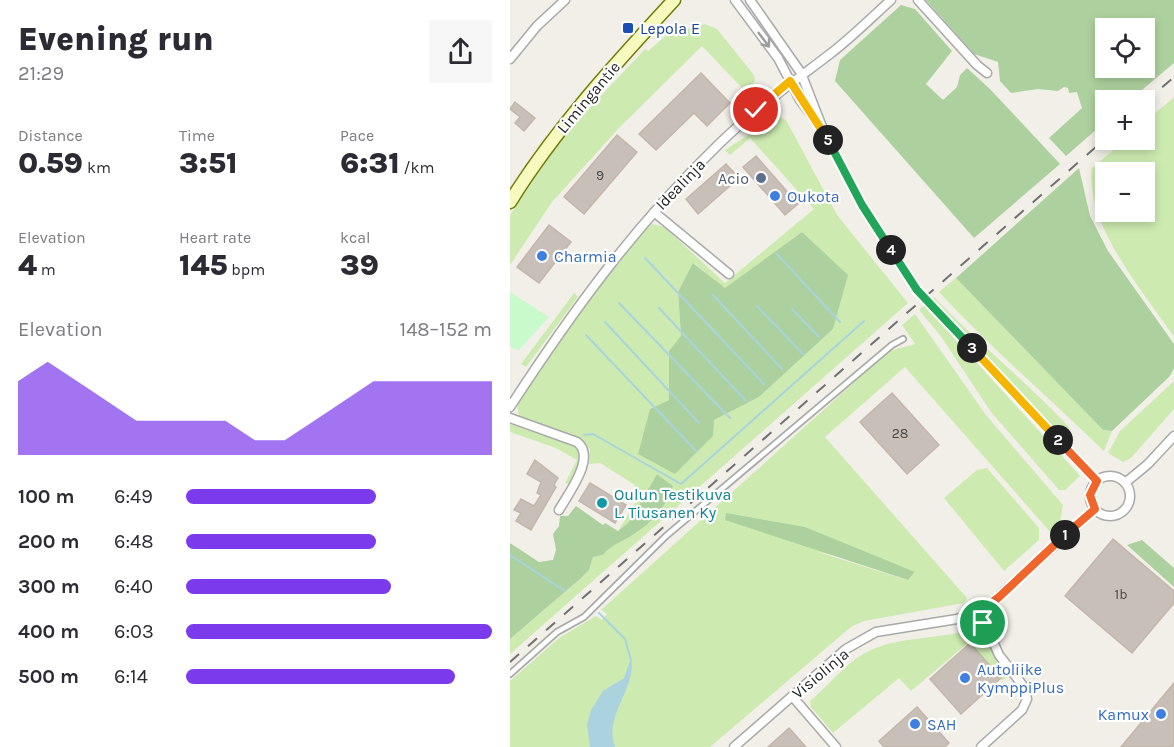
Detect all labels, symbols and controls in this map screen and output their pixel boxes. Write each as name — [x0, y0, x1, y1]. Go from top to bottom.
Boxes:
map controls — [1095, 18, 1155, 222]
button: locate — [1095, 18, 1155, 78]
place label: Lepola E — [640, 19, 700, 38]
text: Evening run — [18, 20, 214, 58]
button: share — [429, 20, 492, 83]
marker: Lepola E — [621, 21, 635, 35]
one-way arrow — [758, 31, 770, 47]
street label: Limingantie — [553, 57, 624, 137]
text: 21:29 — [18, 62, 64, 85]
pin — [730, 84, 781, 135]
button: + — [1095, 90, 1155, 150]
icon: check — [739, 93, 772, 126]
pin: 5 — [813, 125, 843, 155]
text: Distance — [18, 126, 83, 145]
text: Time — [179, 126, 215, 145]
text: Pace — [340, 126, 374, 145]
text: 5 — [823, 130, 833, 149]
text: 0.59 — [18, 145, 83, 181]
text: 3:51 — [179, 145, 238, 181]
text: 6:31 — [340, 145, 400, 181]
street label: Idealinja — [651, 155, 709, 214]
text: km — [83, 158, 111, 177]
text: /km — [400, 158, 434, 177]
button: − — [1095, 162, 1155, 222]
house number: 9 — [596, 167, 604, 184]
place label: Acio — [718, 169, 749, 188]
marker: Acio — [754, 171, 768, 185]
place label: Oukota — [787, 187, 840, 206]
marker: Oukota — [768, 189, 782, 203]
text: Elevation — [18, 228, 86, 247]
text: Heart rate — [179, 228, 251, 247]
text: kcal — [340, 228, 371, 247]
pin: 4 — [876, 235, 906, 265]
text: 4 — [886, 240, 896, 259]
text: 4 — [18, 247, 37, 283]
text: 145 — [179, 247, 228, 283]
text: 39 — [340, 247, 379, 283]
place label: Charmia — [554, 247, 617, 266]
marker: Charmia — [535, 249, 549, 263]
text: m — [37, 260, 56, 279]
text: bpm — [228, 260, 265, 279]
text: Elevation — [18, 318, 103, 341]
text: 148–152 m — [400, 318, 492, 341]
pin: 3 — [957, 333, 987, 363]
text: 3 — [967, 338, 977, 357]
house number: 28 — [892, 425, 908, 442]
pin: 2 — [1043, 425, 1073, 455]
text: 2 — [1053, 430, 1063, 449]
text: 100 m — [18, 485, 74, 508]
text: 6:49 — [114, 485, 153, 508]
place label: Oulun Testikuva L. Tiusanen Ky — [614, 485, 731, 522]
marker: Oulun Testikuva L. Tiusanen Ky — [595, 496, 609, 510]
pin: 1 — [1050, 520, 1080, 550]
text: 1 — [1062, 525, 1068, 544]
text: 200 m — [18, 530, 79, 553]
text: 6:48 — [114, 530, 154, 553]
text: 300 m — [18, 575, 80, 598]
text: 6:40 — [114, 575, 153, 598]
house number: 1b — [1115, 586, 1127, 603]
pin — [957, 597, 1008, 648]
icon: arrive — [966, 606, 999, 639]
text: 400 m — [18, 620, 79, 643]
text: 6:03 — [114, 620, 154, 643]
street label: Visiolinja — [788, 644, 853, 703]
place label: Autoliike KymppiPlus — [977, 660, 1064, 697]
text: 500 m — [18, 665, 79, 688]
text: 6:14 — [114, 665, 148, 688]
marker: Autoliike KymppiPlus — [958, 671, 972, 685]
place label: Kamux — [1098, 705, 1149, 724]
marker: Kamux — [1154, 707, 1168, 721]
place label: SAH — [927, 715, 957, 734]
marker: SAH — [908, 717, 922, 731]

